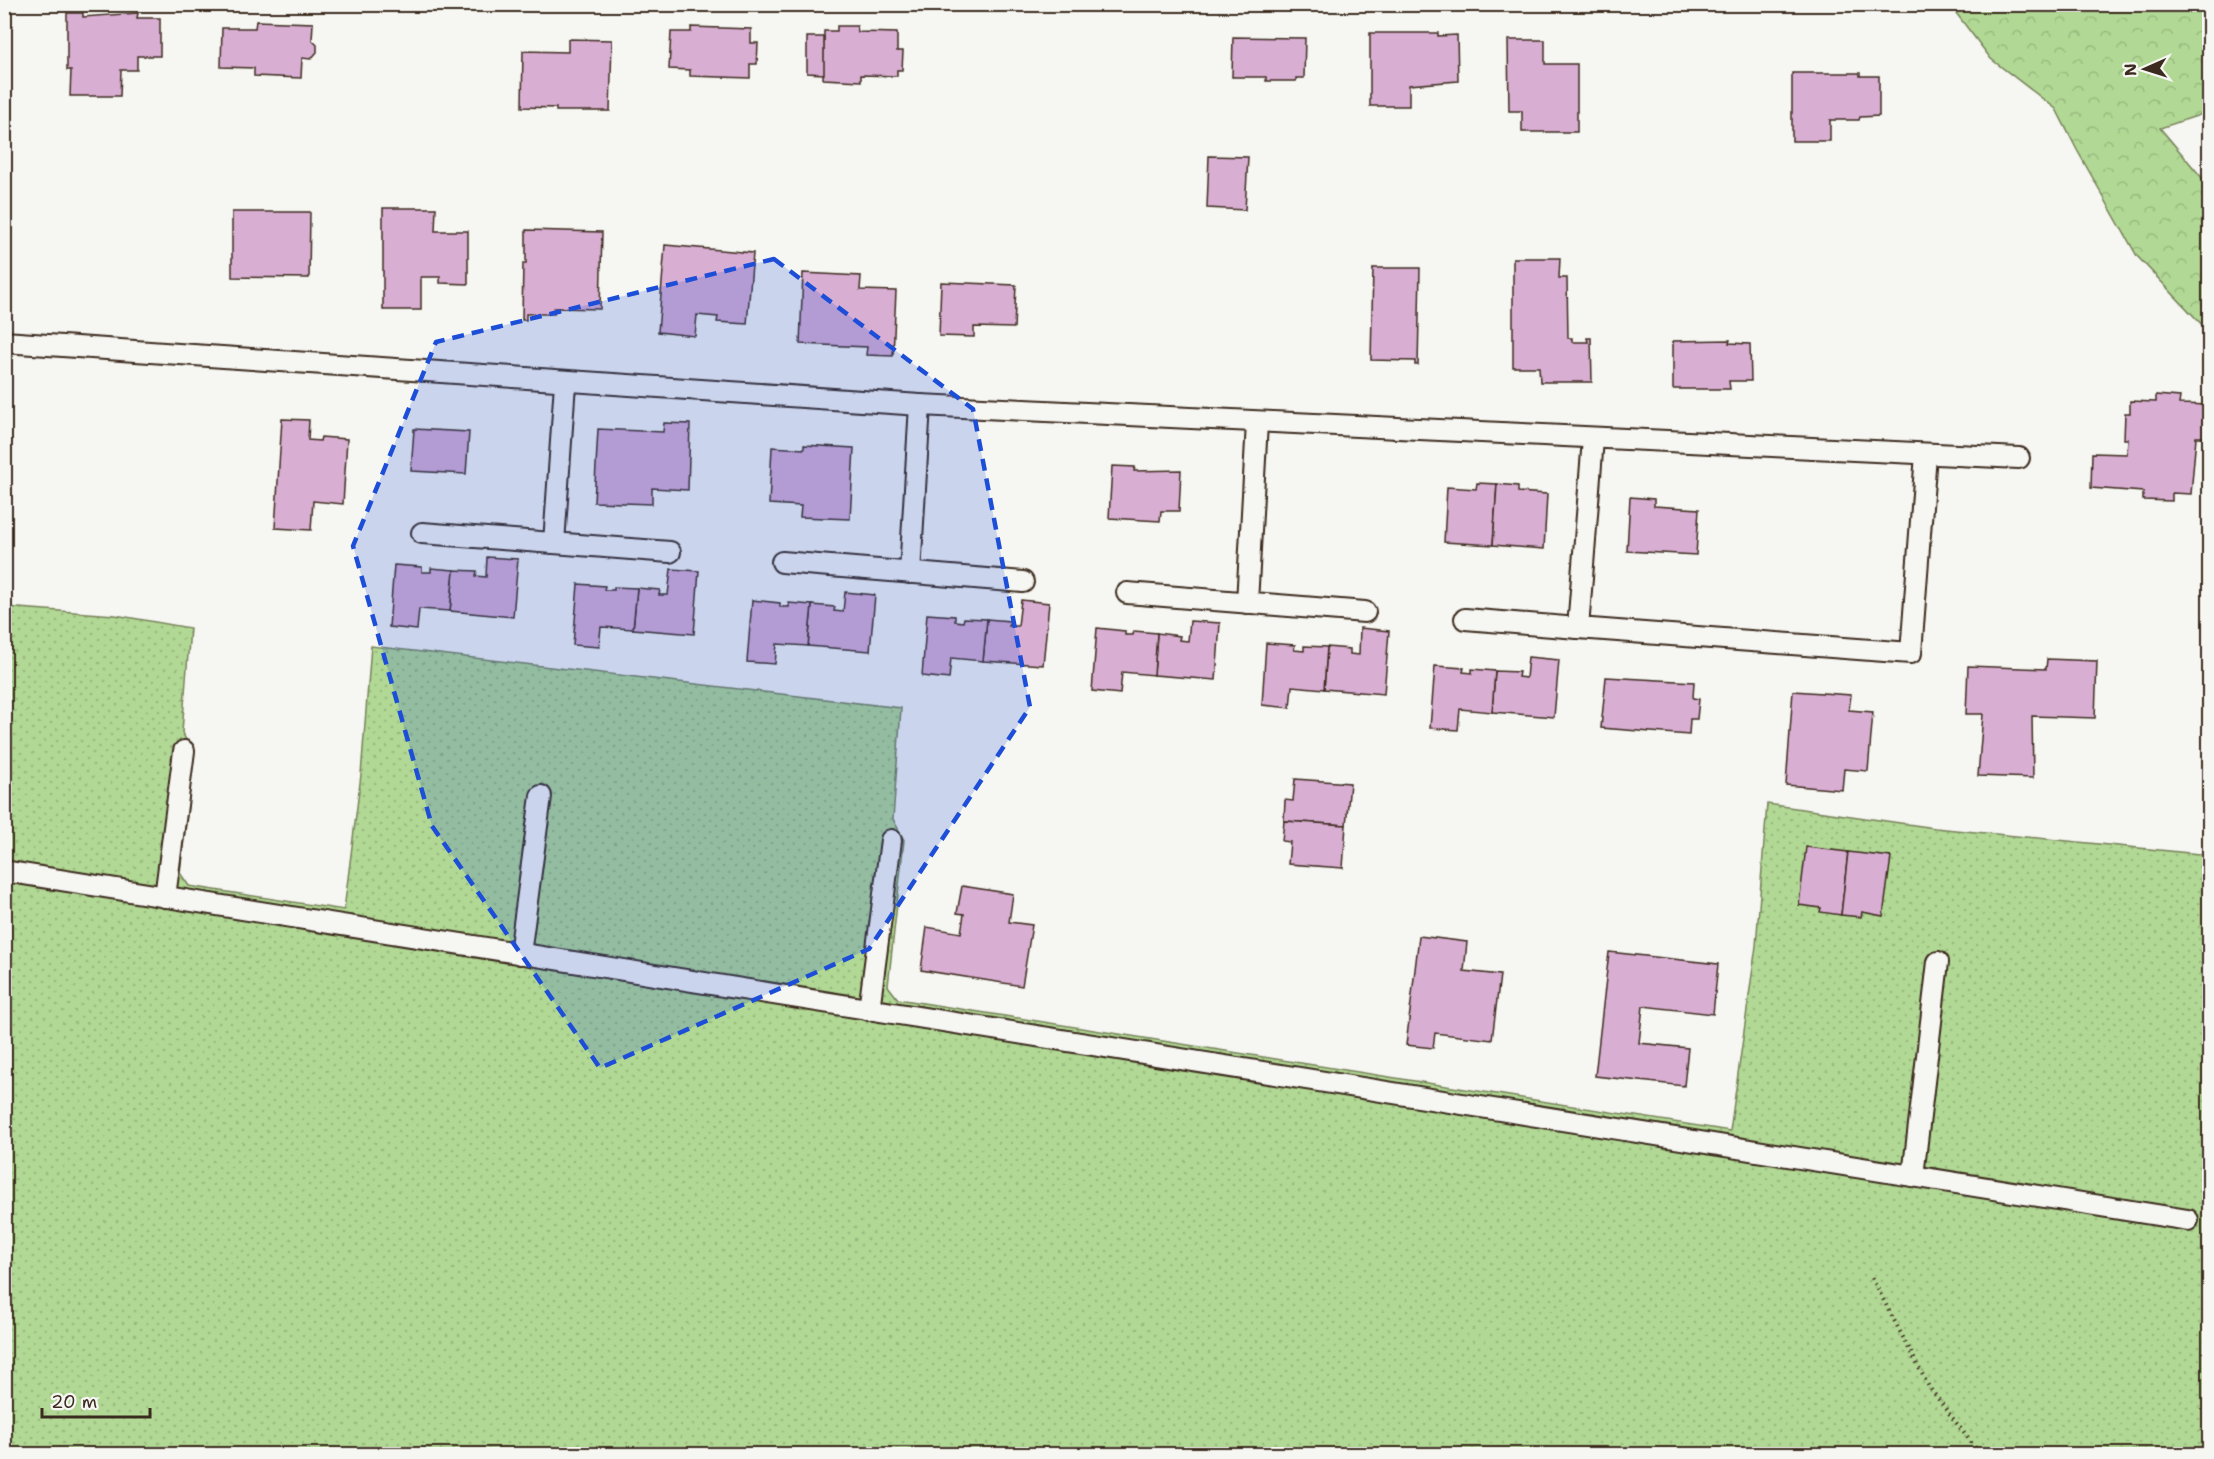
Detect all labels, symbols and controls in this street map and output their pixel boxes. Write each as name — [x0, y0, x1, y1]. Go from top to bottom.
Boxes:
north arrow — [2115, 39, 2175, 99]
text: N — [2120, 63, 2141, 77]
scale bar — [42, 1381, 150, 1419]
text: 20 m — [51, 1390, 97, 1414]

